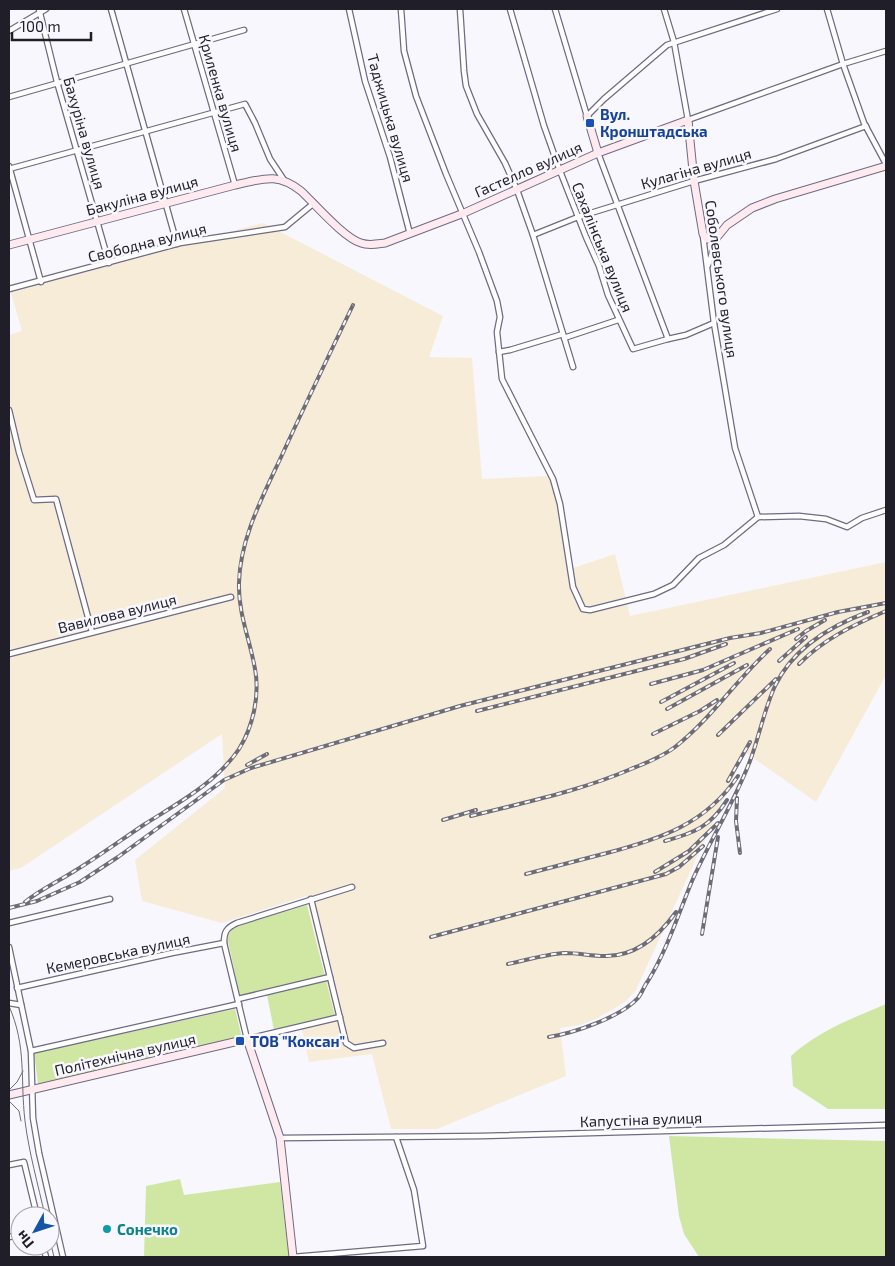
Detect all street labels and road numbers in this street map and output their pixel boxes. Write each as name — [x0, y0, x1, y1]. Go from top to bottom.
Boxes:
street label: Криленка вулиця — [195, 32, 246, 154]
street label: Таджицька вулиця — [363, 52, 418, 185]
street label: Бахуріна вулиця — [59, 75, 110, 192]
street label: Гастелло вулиця — [471, 137, 585, 202]
street label: Кулагіна вулиця — [639, 144, 754, 193]
street label: Бакуліна вулиця — [84, 171, 200, 220]
street label: Сахалінська вулиця — [568, 179, 637, 315]
street label: Соболевського вулиця — [701, 199, 742, 359]
street label: Свободна вулиця — [86, 219, 208, 266]
street label: Вавилова вулиця — [56, 590, 178, 637]
street label: Кемеровська вулиця — [44, 929, 192, 978]
street label: Політехнічна вулиця — [53, 1029, 198, 1080]
street label: Капустіна вулиця — [579, 1108, 703, 1131]

